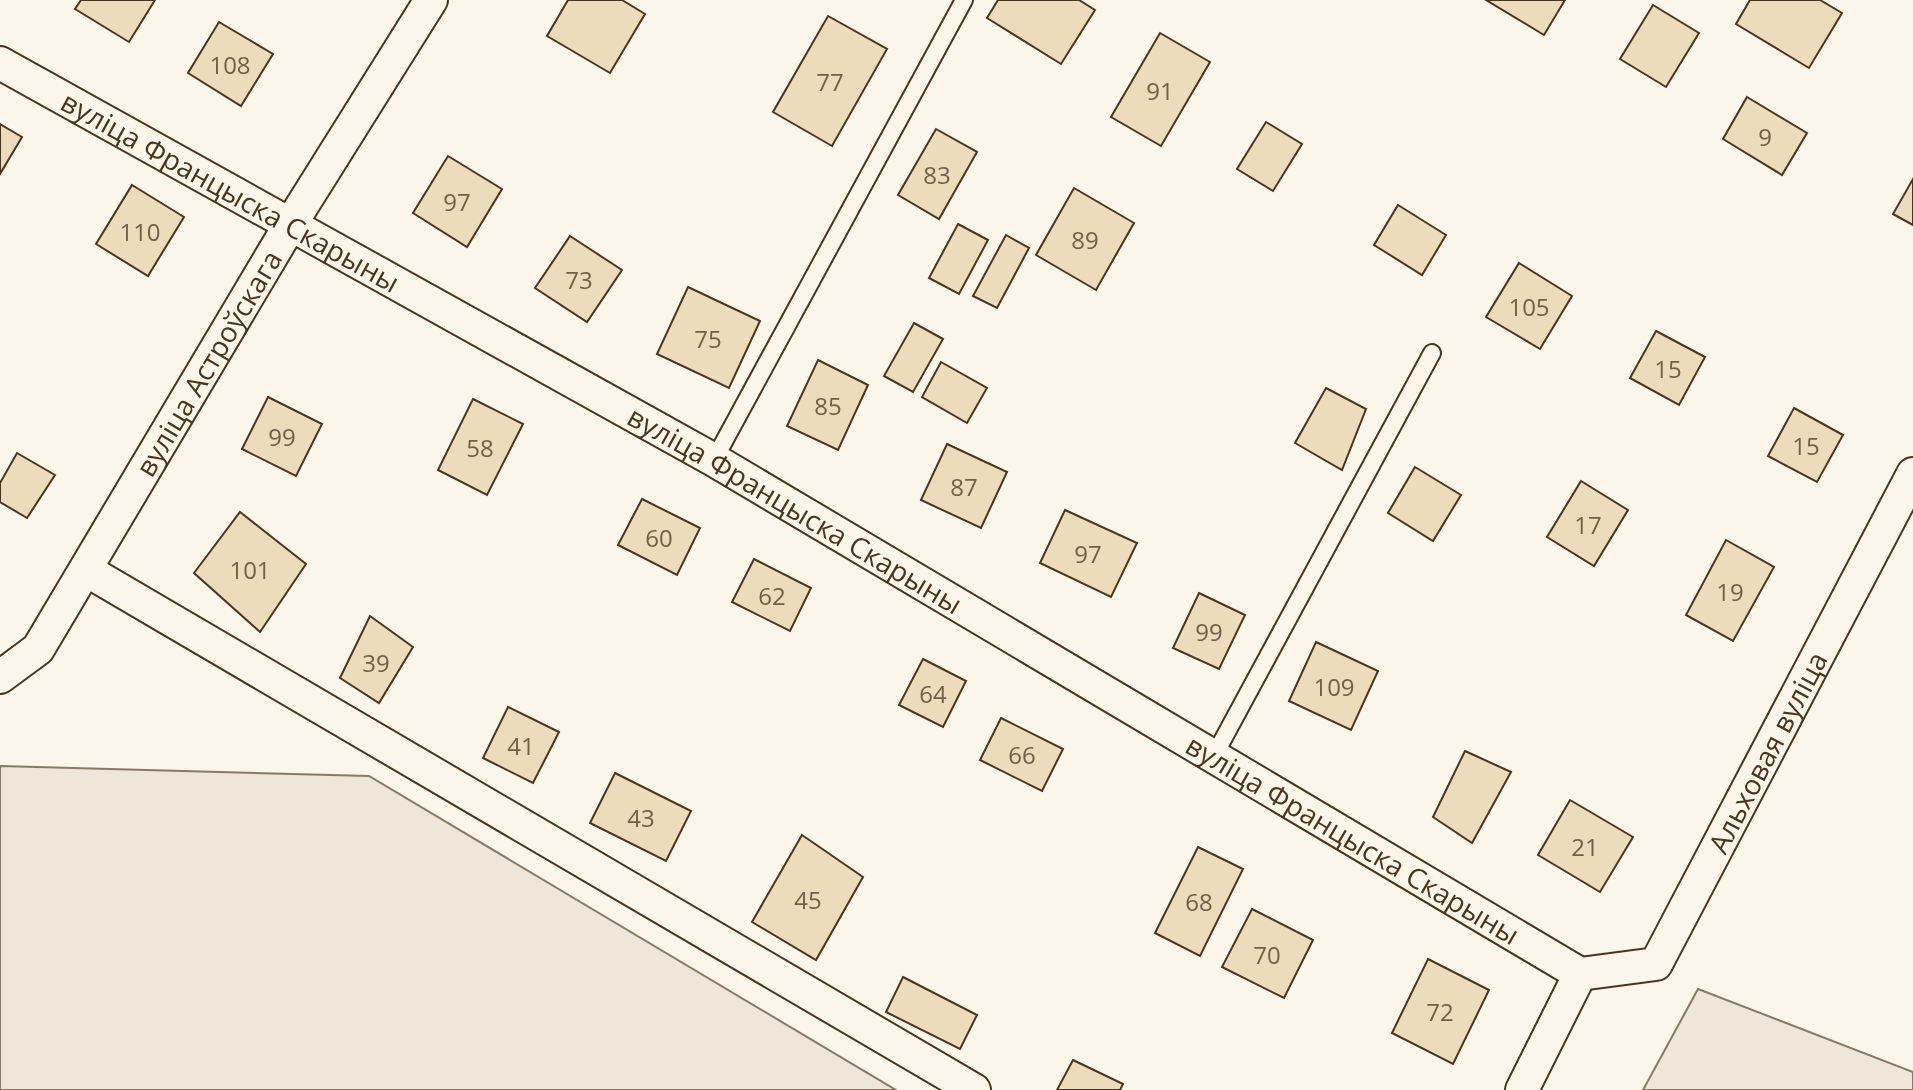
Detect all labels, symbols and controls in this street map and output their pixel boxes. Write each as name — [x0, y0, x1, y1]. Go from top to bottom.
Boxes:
house number: 108 — [209, 48, 251, 81]
house number: 77 — [816, 65, 844, 98]
house number: 91 — [1146, 74, 1174, 107]
street label: вуліца Францыска Скарыны — [55, 82, 407, 301]
house number: 9 — [1758, 120, 1772, 153]
house number: 83 — [923, 158, 951, 191]
house number: 97 — [443, 185, 471, 218]
house number: 110 — [119, 215, 161, 248]
house number: 89 — [1071, 223, 1099, 256]
street label: вуліца Астроўскага — [126, 243, 290, 483]
house number: 73 — [565, 263, 593, 296]
house number: 105 — [1508, 290, 1550, 323]
house number: 75 — [694, 322, 722, 355]
house number: 15 — [1654, 352, 1682, 385]
house number: 85 — [814, 389, 842, 422]
street label: вуліца Францыска Скарыны — [621, 397, 970, 622]
house number: 99 — [268, 420, 296, 453]
house number: 15 — [1792, 429, 1820, 462]
house number: 58 — [466, 431, 494, 464]
house number: 87 — [950, 470, 978, 503]
house number: 17 — [1574, 508, 1602, 541]
house number: 60 — [645, 521, 673, 554]
house number: 97 — [1074, 537, 1102, 570]
house number: 101 — [229, 553, 271, 586]
house number: 19 — [1716, 575, 1744, 608]
house number: 62 — [758, 579, 786, 612]
house number: 99 — [1195, 615, 1223, 648]
street label: Альховая вуліца — [1699, 645, 1836, 859]
house number: 39 — [362, 646, 390, 679]
house number: 109 — [1313, 670, 1355, 703]
house number: 64 — [919, 677, 947, 710]
street label: вуліца Францыска Скарыны — [1179, 726, 1527, 953]
house number: 41 — [507, 729, 535, 762]
house number: 66 — [1008, 738, 1036, 771]
house number: 43 — [627, 801, 655, 834]
house number: 21 — [1571, 830, 1599, 863]
house number: 45 — [794, 883, 822, 916]
house number: 68 — [1185, 885, 1213, 918]
house number: 70 — [1253, 938, 1281, 971]
house number: 72 — [1426, 995, 1454, 1028]

